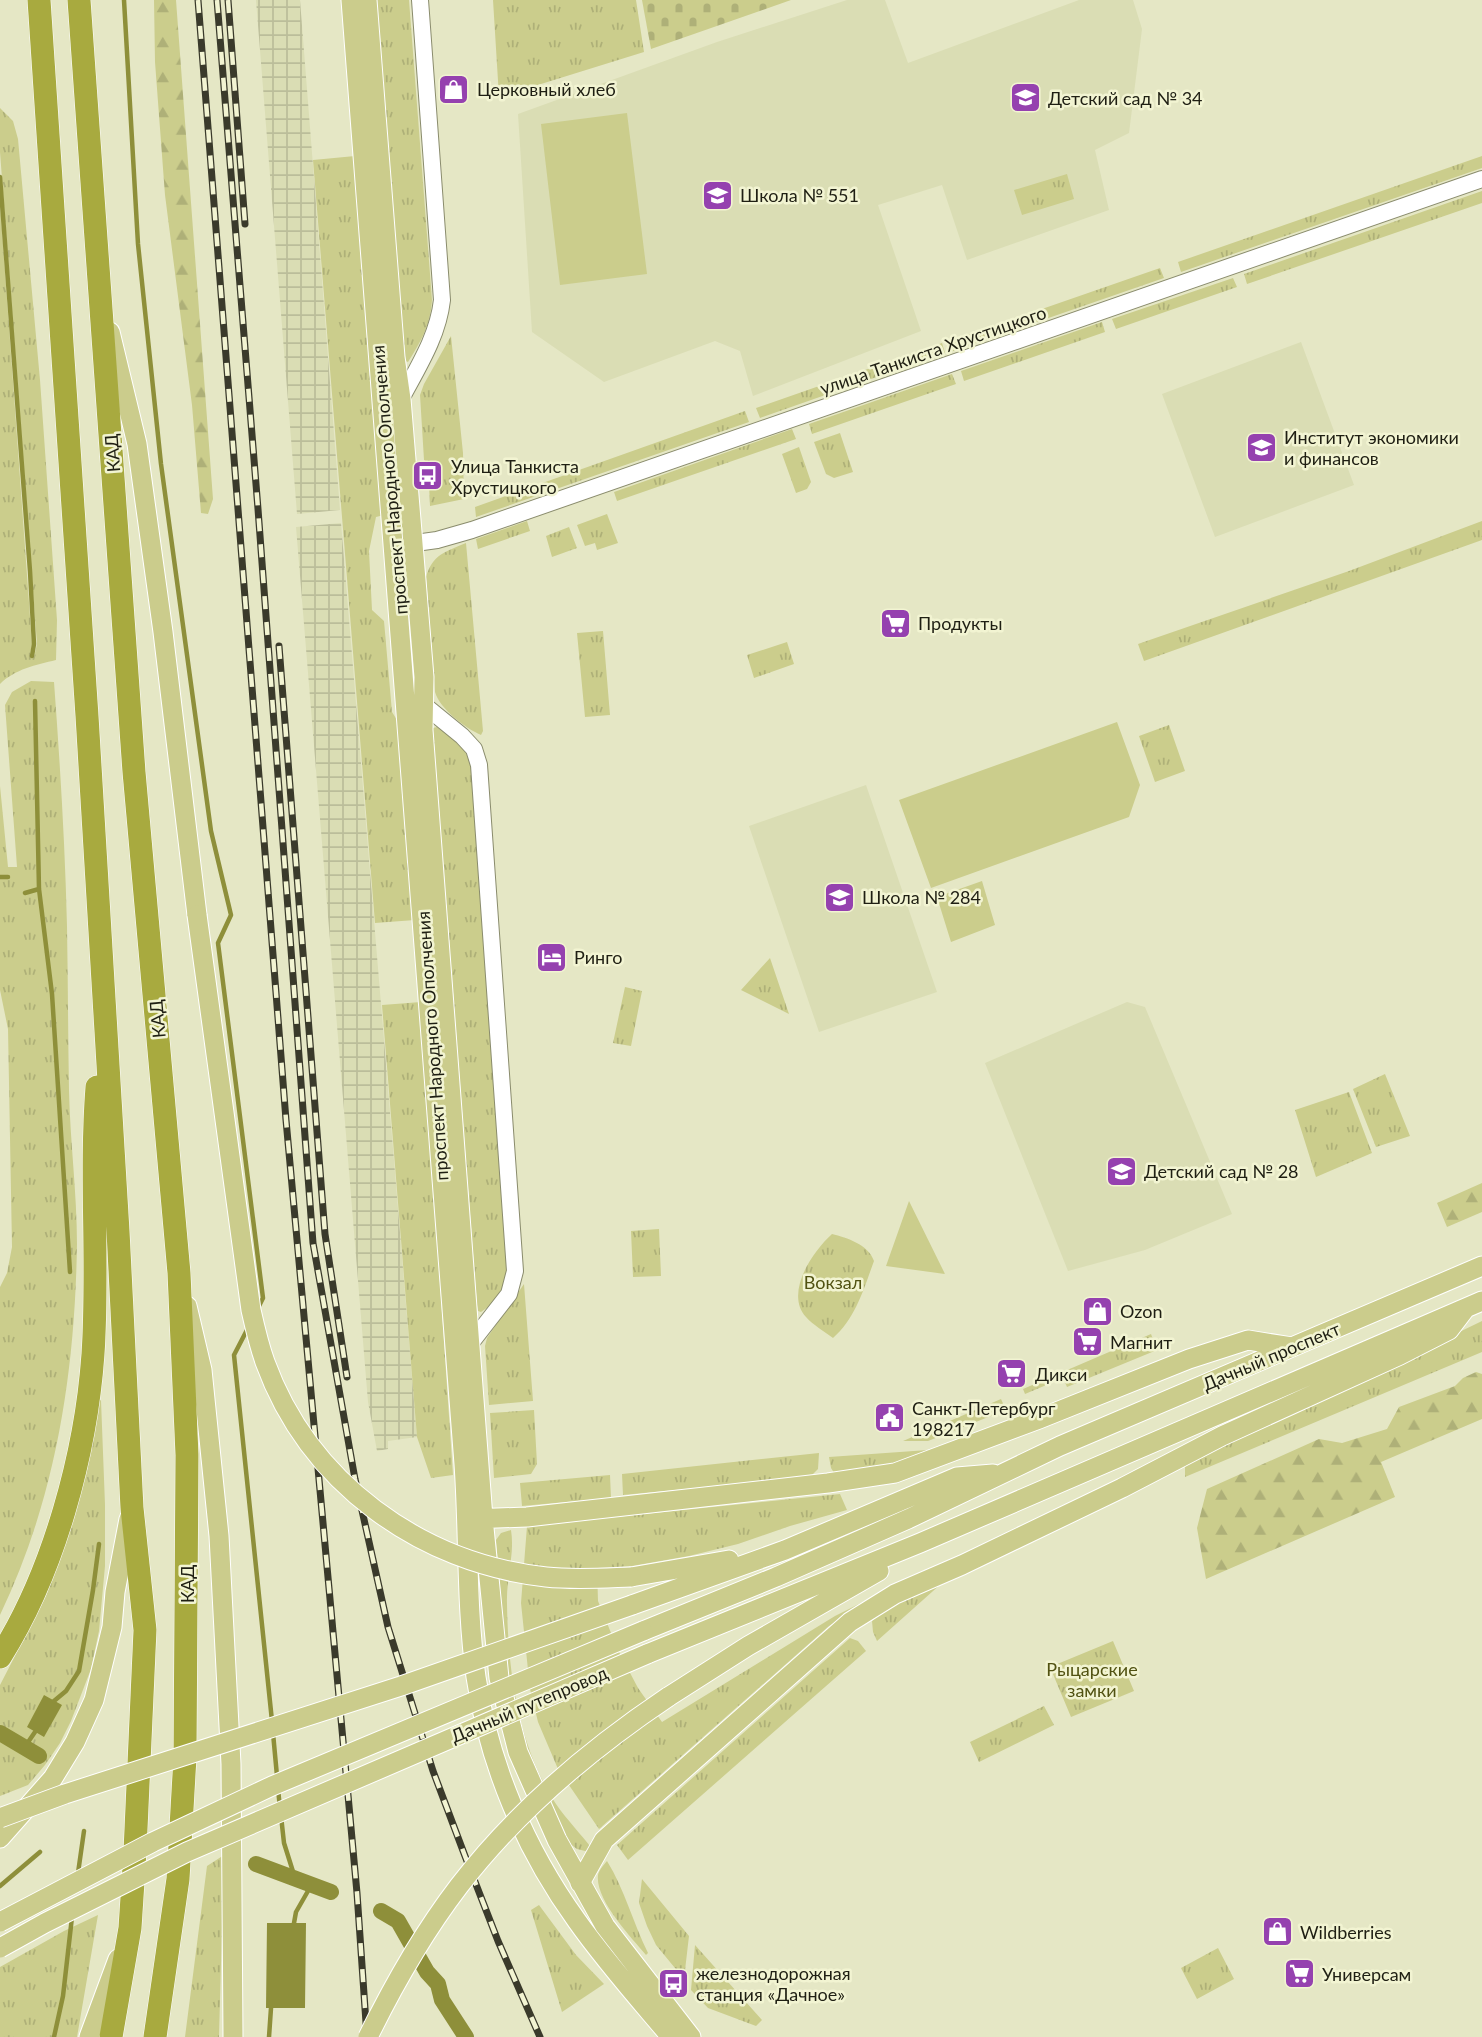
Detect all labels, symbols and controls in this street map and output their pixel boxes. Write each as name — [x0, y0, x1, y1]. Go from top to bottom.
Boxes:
shop icon: Церковный хлеб — [437, 72, 471, 106]
place label: Церковный хлеб — [477, 78, 616, 100]
school or university icon: Детский сад № 34 — [1008, 81, 1042, 115]
place label: Детский сад № 34 — [1048, 87, 1203, 109]
school or university icon: Школа № 551 — [700, 178, 734, 212]
place label: Школа № 551 — [740, 184, 859, 206]
street label: улица Танкиста Хрустицкого — [817, 301, 1049, 399]
street label: проспект Народного Ополчения — [366, 344, 412, 616]
place label: Институт экономики и финансов — [1284, 426, 1459, 469]
school or university icon: Институт экономики и финансов — [1244, 430, 1278, 464]
street label: КАД — [100, 433, 124, 473]
place label: Улица Танкиста Хрустицкого — [451, 455, 579, 498]
bus stop icon: Улица Танкиста Хрустицкого — [411, 459, 445, 493]
supermarket icon: Продукты — [878, 606, 912, 640]
place label: Продукты — [918, 612, 1002, 634]
school or university icon: Школа № 284 — [822, 880, 856, 914]
place label: Школа № 284 — [862, 886, 981, 908]
street label: проспект Народного Ополчения — [412, 910, 452, 1182]
hotel icon: Ринго — [534, 940, 568, 974]
place label: Ринго — [574, 946, 622, 968]
street label: КАД — [144, 999, 170, 1039]
school or university icon: Детский сад № 28 — [1104, 1154, 1138, 1188]
place label: Детский сад № 28 — [1144, 1160, 1299, 1182]
park label: Вокзал — [804, 1271, 862, 1293]
shop icon: Ozon — [1080, 1294, 1114, 1328]
place label: Ozon — [1120, 1300, 1162, 1322]
street label: Дачный проспект — [1199, 1317, 1343, 1395]
supermarket icon: Магнит — [1070, 1325, 1104, 1359]
place label: Магнит — [1110, 1331, 1172, 1353]
supermarket icon: Дикси — [995, 1357, 1029, 1391]
place label: Дикси — [1035, 1363, 1087, 1385]
place label: Санкт-Петербург 198217 — [912, 1397, 1056, 1440]
public building icon: Санкт-Петербург 198217 — [872, 1401, 906, 1435]
street label: КАД — [176, 1565, 198, 1603]
park label: Рыцарские замки — [1046, 1658, 1138, 1701]
street label: Дачный путепровод — [447, 1661, 611, 1747]
shop icon: Wildberries — [1260, 1915, 1294, 1949]
place label: Wildberries — [1300, 1921, 1392, 1943]
supermarket icon: Универсам — [1282, 1957, 1316, 1991]
place label: железнодорожная станция «Дачное» — [696, 1962, 851, 2005]
place label: Универсам — [1322, 1963, 1411, 1985]
bus stop icon: железнодорожная станция «Дачное» — [656, 1966, 690, 2000]

